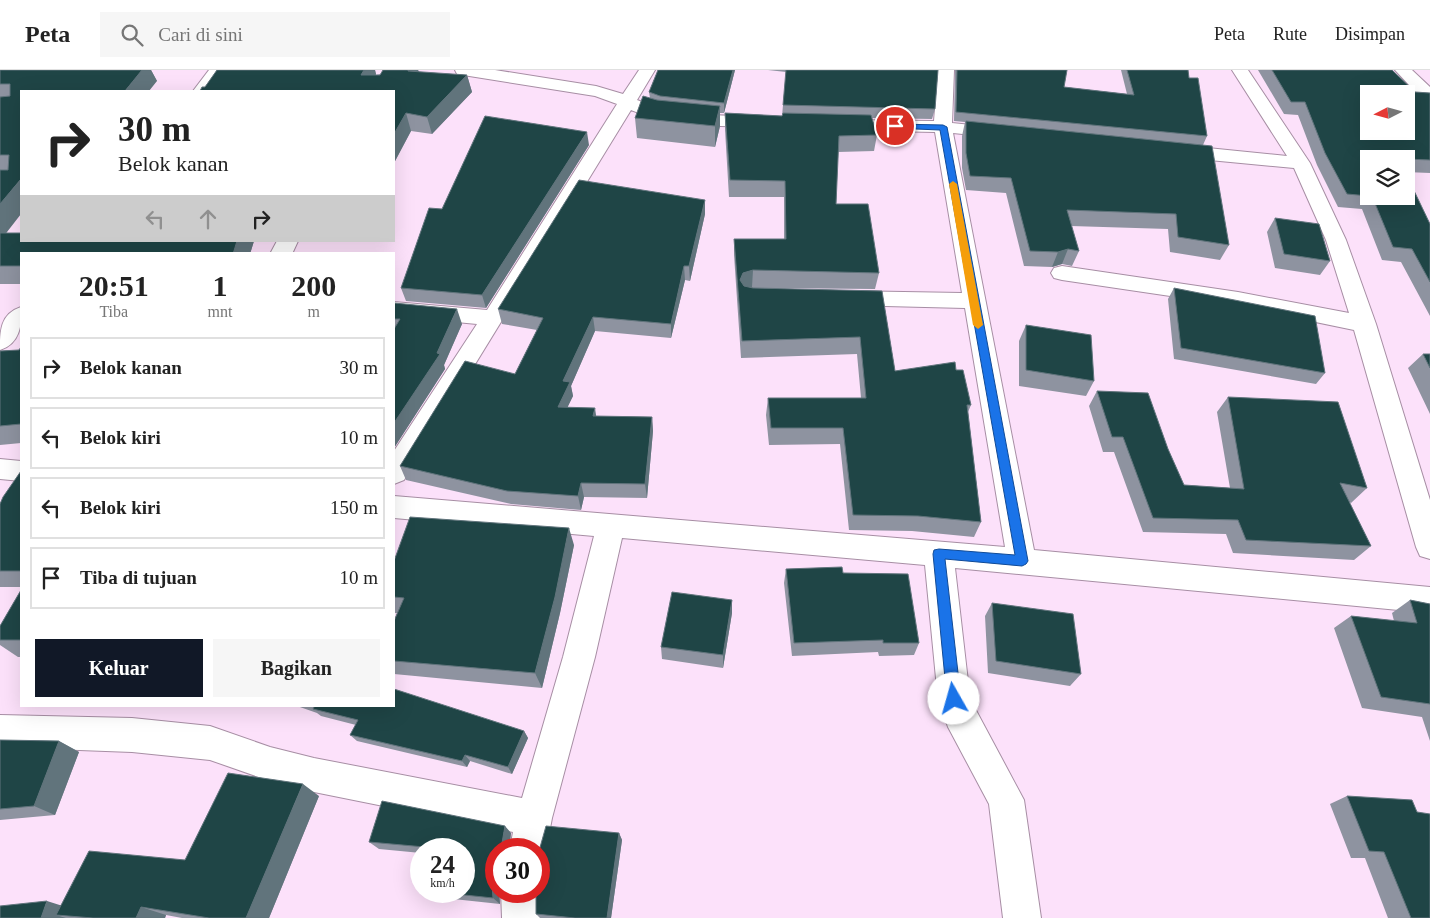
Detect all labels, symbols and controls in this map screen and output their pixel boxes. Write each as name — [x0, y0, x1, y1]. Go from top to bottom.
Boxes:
search box — [100, 12, 450, 57]
text: Peta — [25, 21, 70, 47]
icon: search — [118, 21, 146, 49]
text: Cari di sini — [158, 24, 243, 45]
text: Peta — [1214, 24, 1245, 44]
text: Rute — [1273, 24, 1307, 44]
text: Disimpan — [1335, 24, 1405, 44]
north arrow — [1360, 85, 1415, 140]
map controls — [1360, 85, 1415, 205]
pin — [874, 105, 916, 147]
icon: right — [35, 110, 100, 175]
text: 30 m — [118, 110, 191, 149]
icon: arrive — [881, 112, 909, 140]
button: layers — [1360, 150, 1415, 205]
text: Belok kanan — [118, 151, 229, 176]
icon: left — [141, 205, 169, 233]
icon: ahead — [194, 205, 222, 233]
icon: right — [247, 205, 275, 233]
text: 20:51 — [79, 269, 149, 302]
text: 1 — [212, 269, 227, 302]
text: 200 — [291, 269, 336, 302]
text: Tiba — [99, 303, 128, 320]
text: mnt — [208, 303, 232, 320]
text: m — [307, 303, 320, 320]
icon: right — [37, 354, 65, 382]
text: Belok kanan — [80, 357, 182, 378]
text: 30 m — [339, 357, 378, 378]
icon: left — [37, 424, 65, 452]
text: Belok kiri — [80, 427, 161, 448]
text: 10 m — [339, 427, 378, 448]
icon: left — [37, 494, 65, 522]
text: Belok kiri — [80, 497, 161, 518]
text: 150 m — [330, 497, 378, 518]
icon: arrive — [37, 564, 65, 592]
text: Tiba di tujuan — [80, 567, 197, 588]
text: 10 m — [339, 567, 378, 588]
button: Keluar — [35, 639, 203, 697]
button: Bagikan — [213, 639, 380, 697]
position arrow — [927, 672, 979, 724]
speed limit sign: 30 — [485, 838, 550, 903]
text: 24 — [430, 851, 455, 878]
text: km/h — [430, 876, 455, 890]

